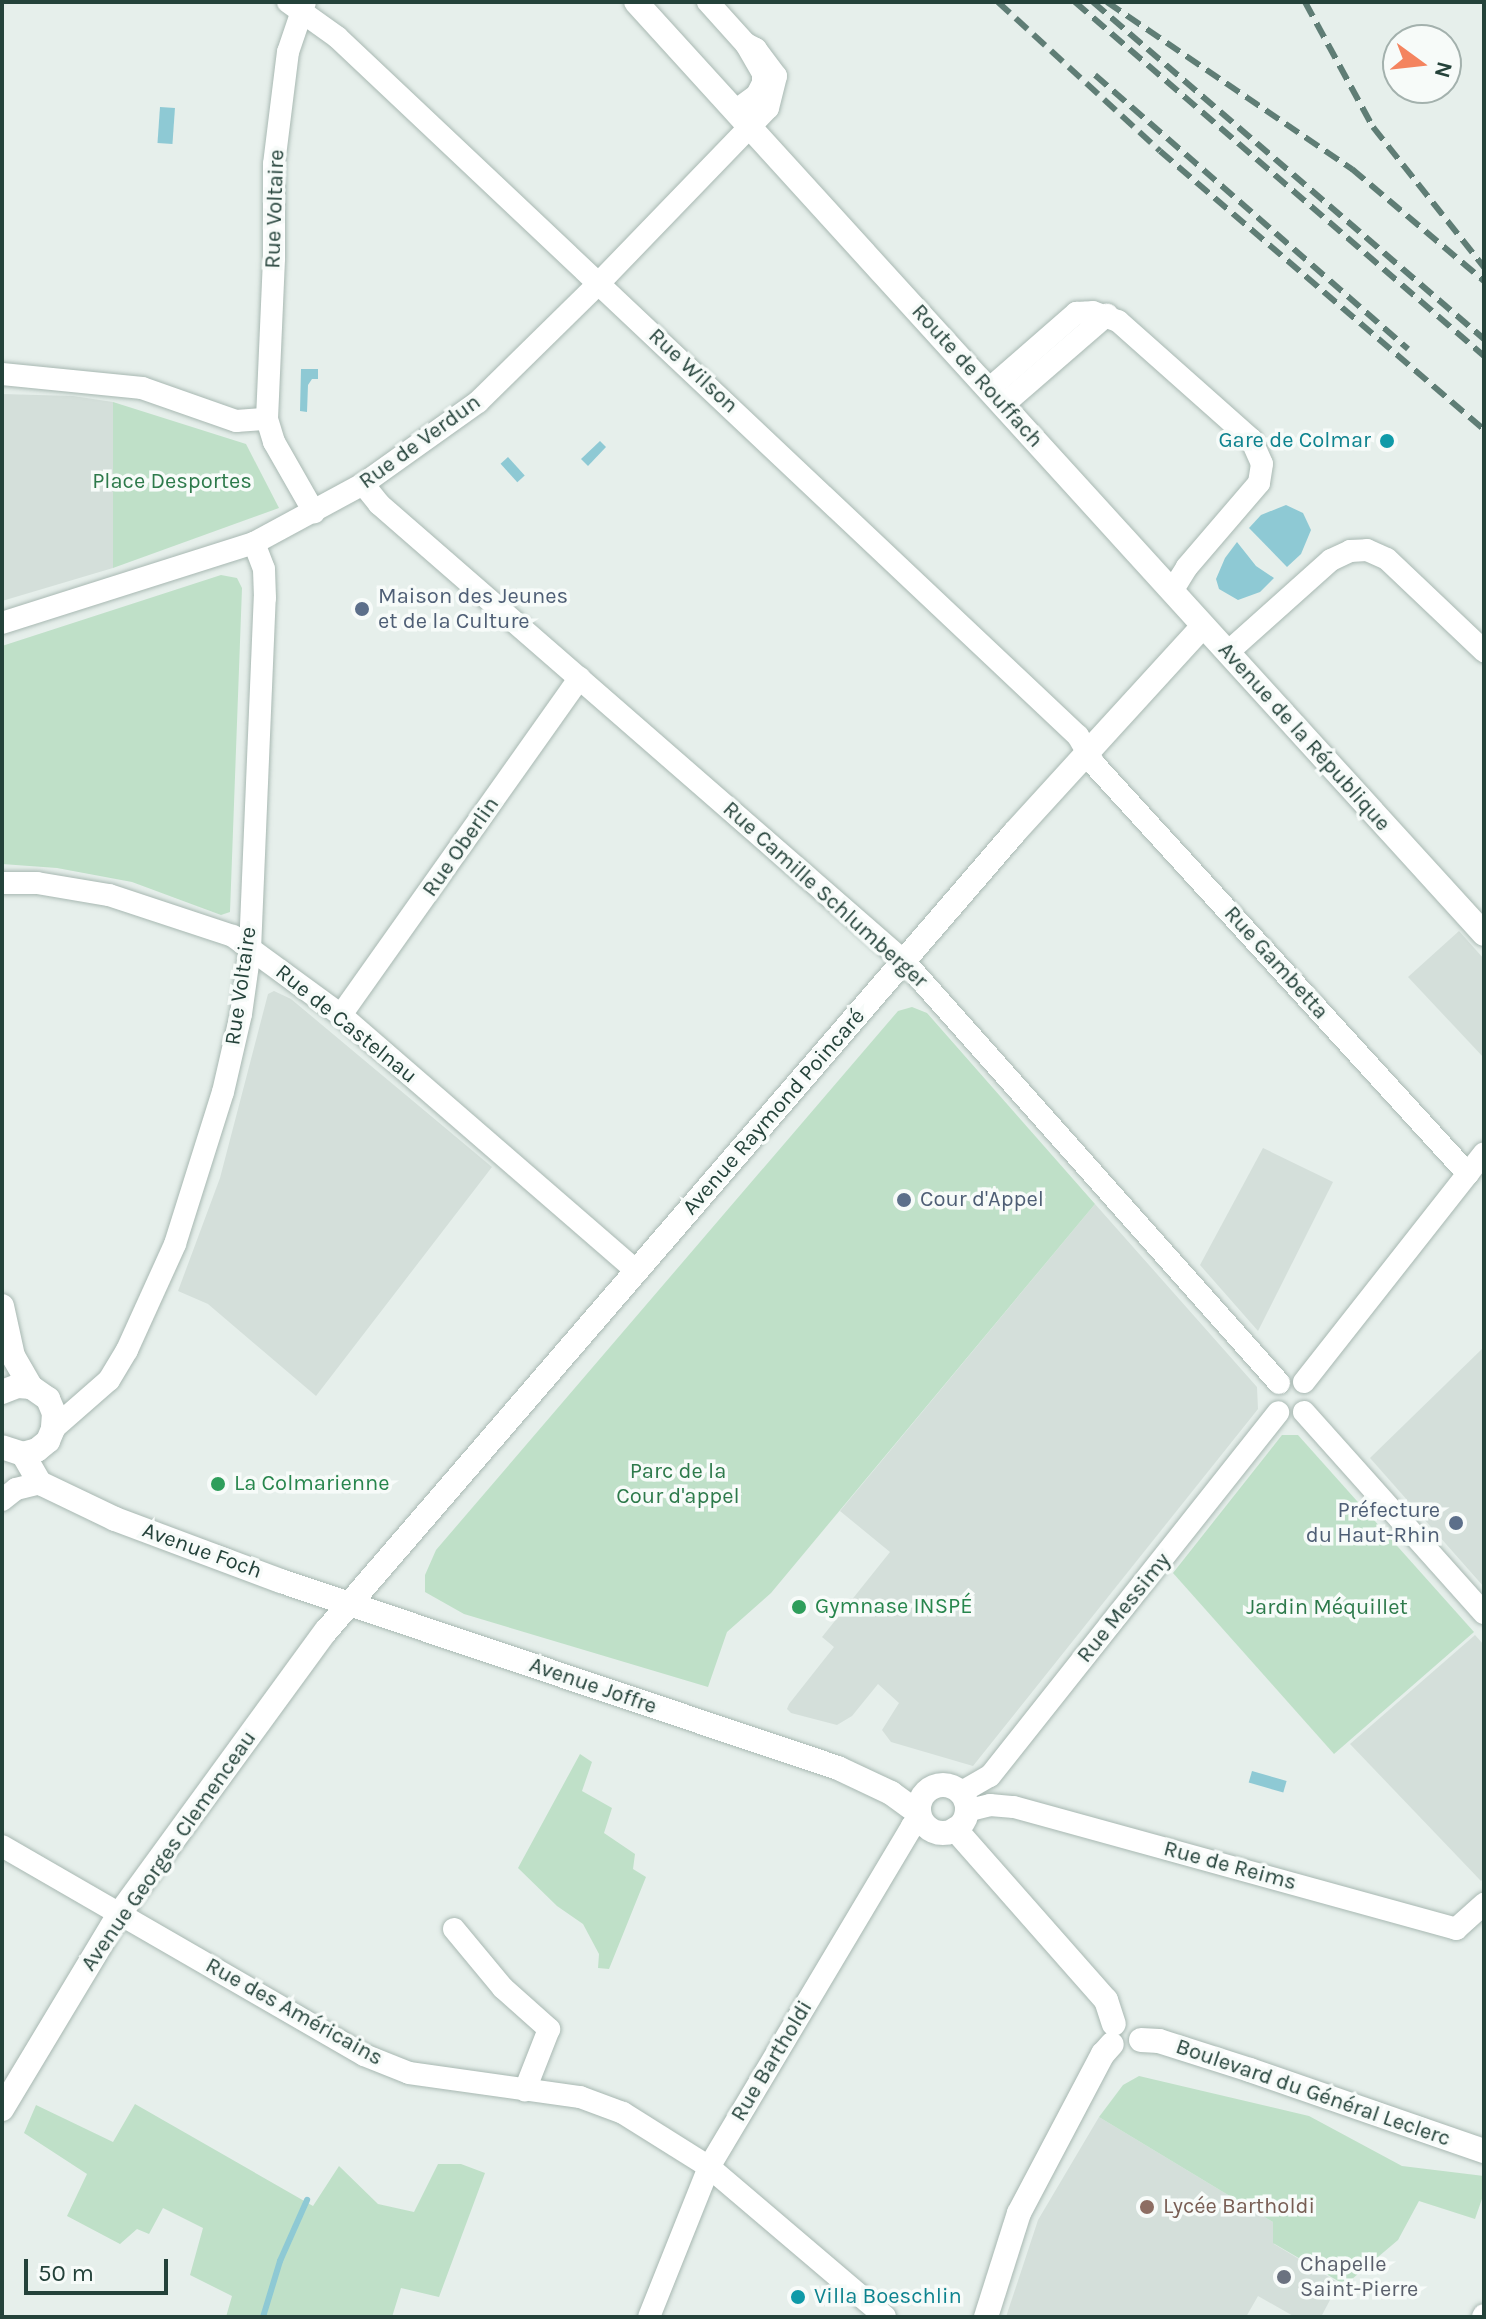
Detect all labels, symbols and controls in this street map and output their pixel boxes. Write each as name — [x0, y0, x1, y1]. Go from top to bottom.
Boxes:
north arrow — [1382, 24, 1462, 104]
text: N — [1429, 59, 1458, 81]
street label: Rue Voltaire — [260, 149, 290, 269]
street label: Route de Rouffach — [906, 299, 1048, 453]
street label: Rue Wilson — [643, 323, 743, 419]
street label: Rue de Verdun — [354, 389, 486, 495]
place label: Gare de Colmar — [1218, 428, 1371, 454]
marker: Gare de Colmar — [1378, 432, 1396, 450]
park label: Place Desportes — [92, 469, 252, 495]
place label: Maison des Jeunes et de la Culture — [378, 583, 568, 634]
marker: Maison des Jeunes et de la Culture — [353, 600, 371, 618]
street label: Avenue de la République — [1212, 637, 1396, 837]
street label: Rue Oberlin — [417, 792, 505, 902]
street label: Rue Camille Schlumberger — [717, 796, 933, 994]
street label: Rue Gambetta — [1218, 901, 1334, 1025]
street label: Rue Voltaire — [220, 925, 262, 1047]
street label: Rue de Castelnau — [270, 959, 422, 1089]
street label: Avenue Raymond Poincaré — [677, 1004, 871, 1220]
place label: Cour d'Appel — [920, 1187, 1044, 1213]
marker: Cour d'Appel — [895, 1191, 913, 1209]
park label: Parc de la Cour d'appel — [616, 1458, 740, 1510]
place label: La Colmarienne — [234, 1471, 390, 1497]
marker: La Colmarienne — [209, 1475, 227, 1493]
place label: Préfecture du Haut-Rhin — [1306, 1497, 1440, 1548]
marker: Préfecture du Haut-Rhin — [1447, 1514, 1465, 1532]
street label: Avenue Foch — [139, 1517, 265, 1585]
street label: Rue Messimy — [1072, 1548, 1176, 1668]
place label: Gymnase INSPÉ — [815, 1594, 973, 1620]
park label: Jardin Méquillet — [1246, 1595, 1408, 1621]
marker: Gymnase INSPÉ — [790, 1598, 808, 1616]
street label: Avenue Joffre — [526, 1652, 660, 1720]
street label: Avenue Georges Clemenceau — [76, 1726, 262, 1976]
street label: Rue de Reims — [1161, 1836, 1299, 1896]
street label: Rue des Américains — [201, 1952, 387, 2072]
street label: Rue Bartholdi — [726, 1996, 818, 2126]
street label: Boulevard du Général Leclerc — [1172, 2034, 1454, 2152]
place label: Lycée Bartholdi — [1163, 2194, 1315, 2220]
marker: Lycée Bartholdi — [1138, 2198, 1156, 2216]
scale bar — [28, 2243, 172, 2293]
place label: Chapelle Saint-Pierre — [1300, 2251, 1418, 2302]
text: 50 m — [38, 2259, 94, 2287]
marker: Chapelle Saint-Pierre — [1275, 2268, 1293, 2286]
place label: Villa Boeschlin — [814, 2284, 962, 2310]
marker: Villa Boeschlin — [789, 2288, 807, 2306]

